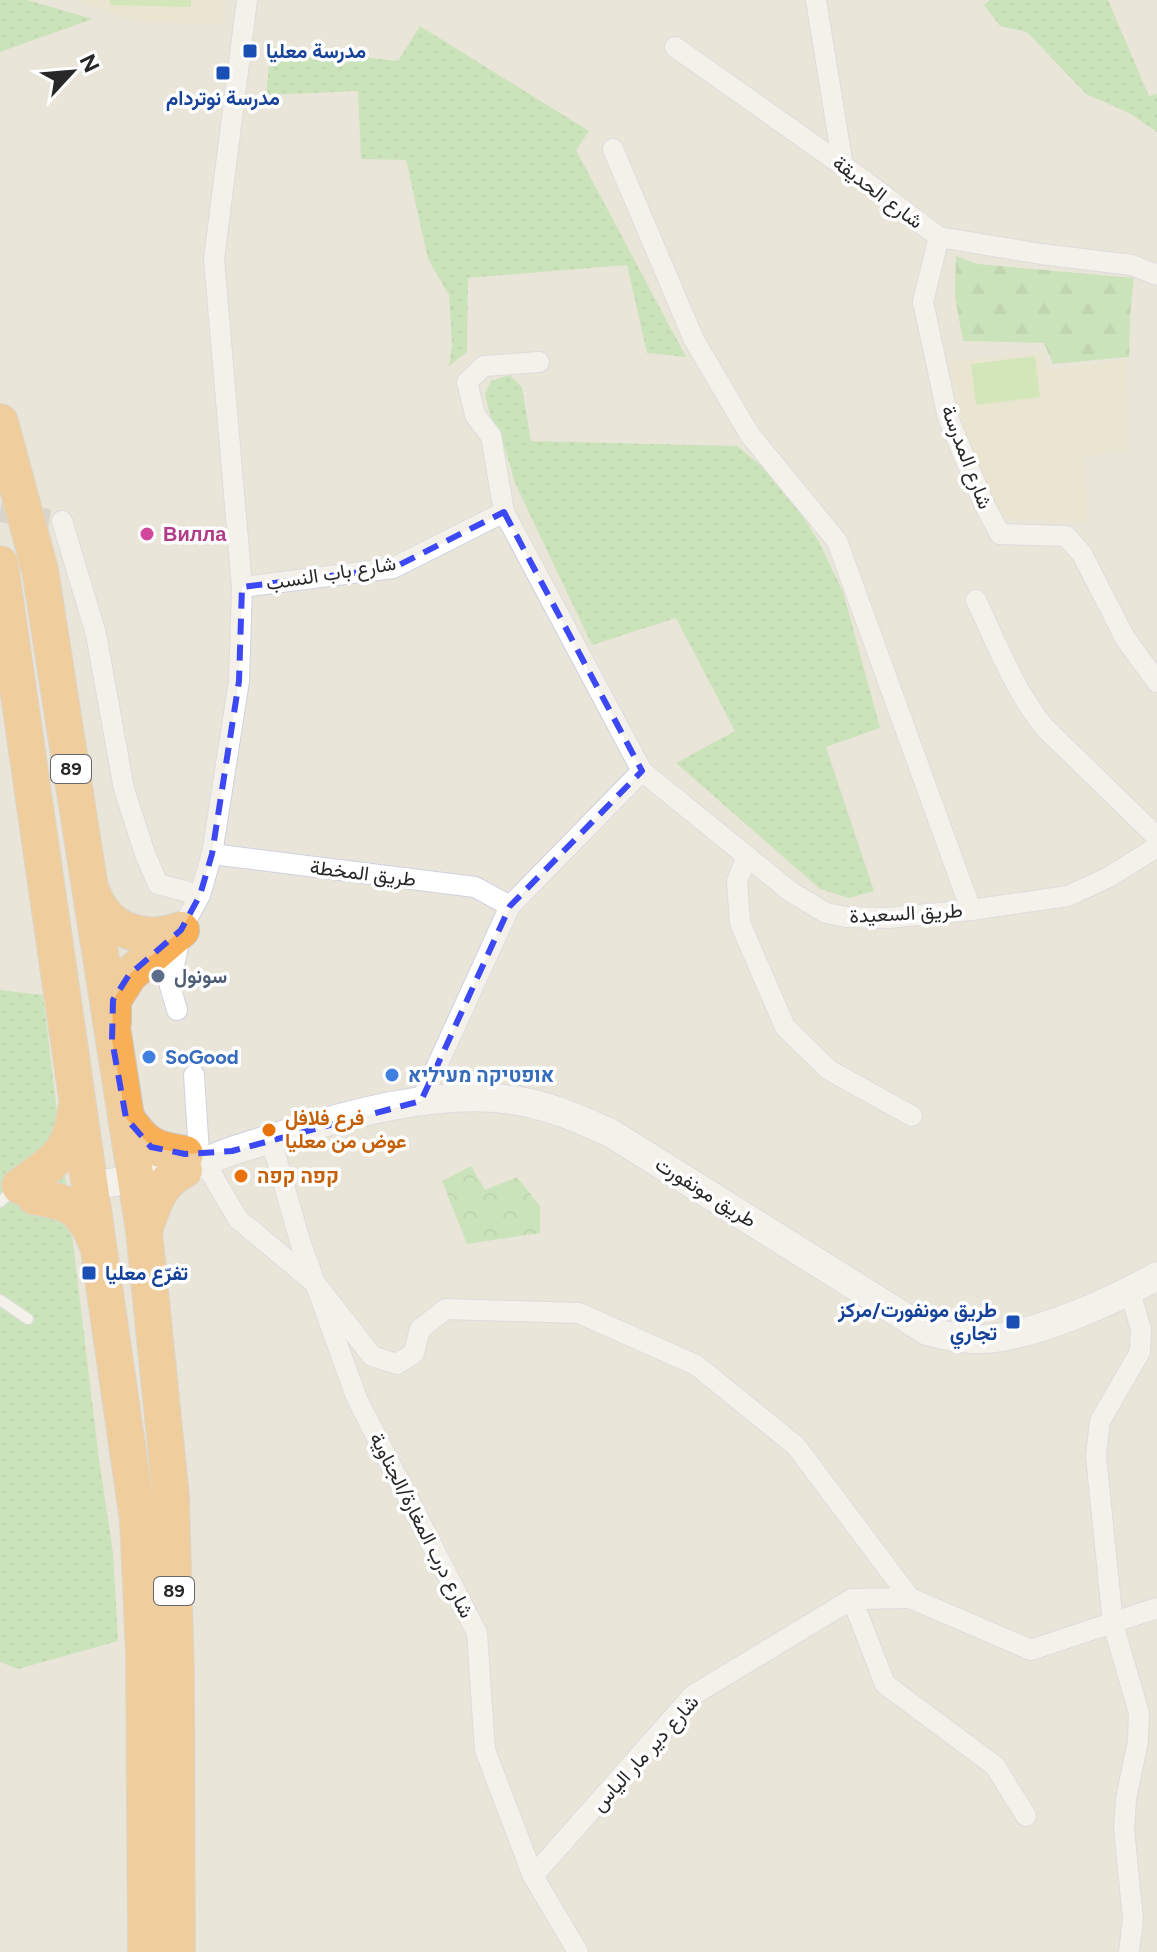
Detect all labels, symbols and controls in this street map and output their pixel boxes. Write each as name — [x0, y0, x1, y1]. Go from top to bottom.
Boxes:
north arrow — [32, 32, 112, 112]
place label: مدرسة معليا — [266, 39, 366, 64]
marker: مدرسة معليا — [241, 42, 259, 60]
text: N — [74, 50, 105, 77]
marker: مدرسة نوتردام — [214, 64, 232, 82]
place label: مدرسة نوتردام — [166, 86, 280, 111]
street label: شارع الحديقة — [827, 150, 928, 235]
street label: شارع المدرسة — [934, 402, 998, 513]
place label: Вилла — [163, 522, 227, 546]
marker: Вилла — [138, 525, 156, 543]
street label: شارع باب النسب — [264, 551, 398, 597]
road number: 89 — [51, 755, 91, 783]
street label: طريق المخطة — [308, 855, 417, 892]
street label: طريق السعيدة — [849, 898, 963, 929]
place label: سونول — [174, 964, 227, 989]
marker: سونول — [149, 967, 167, 985]
place label: SoGood — [165, 1045, 239, 1069]
marker: SoGood — [140, 1048, 158, 1066]
place label: אופטיקה מעיליא — [408, 1063, 554, 1087]
marker: אופטיקה מעיליא — [383, 1066, 401, 1084]
place label: فرع فلافل عوض من معليا — [285, 1106, 406, 1154]
marker: فرع فلافل عوض من معليا — [260, 1121, 278, 1139]
street label: طريق مونفورت — [651, 1152, 761, 1233]
place label: קפה קפה — [257, 1164, 339, 1188]
marker: קפה קפה — [232, 1167, 250, 1185]
place label: تفرّع معليا — [105, 1261, 188, 1287]
marker: تفرّع معليا — [80, 1264, 98, 1282]
place label: طريق مونفورت/مركز تجاري — [837, 1298, 997, 1350]
marker: طريق مونفورت/مركز تجاري — [1004, 1313, 1022, 1331]
street label: شارع درب المغارة/الجناوية — [363, 1428, 479, 1623]
road number: 89 — [154, 1577, 194, 1605]
street label: شارع دير مار الياس — [586, 1690, 705, 1818]

